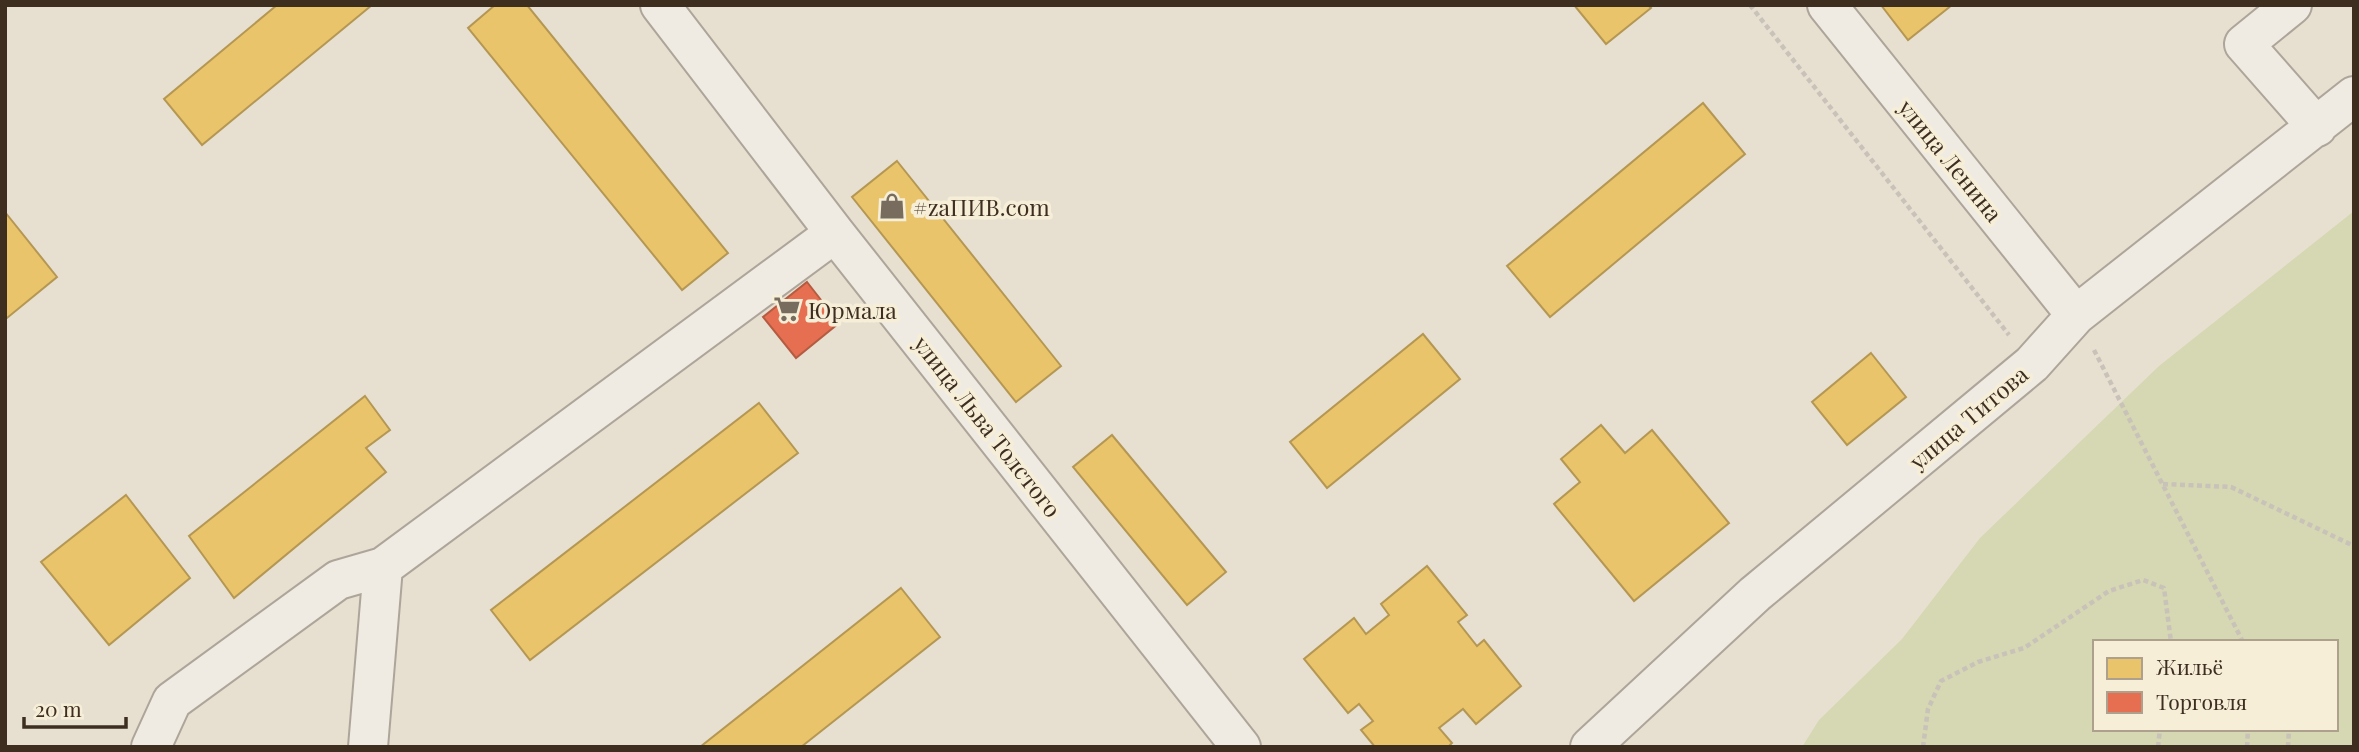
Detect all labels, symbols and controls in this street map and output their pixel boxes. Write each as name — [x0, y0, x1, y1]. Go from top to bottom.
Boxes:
street label: улица Ленина — [1891, 92, 2010, 228]
shop icon: #zaПИВ.com — [877, 191, 907, 221]
place label: #zaПИВ.com — [913, 191, 1050, 222]
supermarket icon: Юрмала — [772, 294, 802, 324]
place label: Юрмала — [808, 294, 897, 325]
street label: улица Льва Толстого — [907, 328, 1069, 523]
street label: улица Титова — [1901, 358, 2034, 476]
legend — [2093, 640, 2338, 731]
text: Жильё — [2156, 652, 2223, 680]
scale bar — [24, 686, 126, 730]
text: Торговля — [2156, 687, 2247, 715]
text: 20 m — [35, 694, 82, 722]

